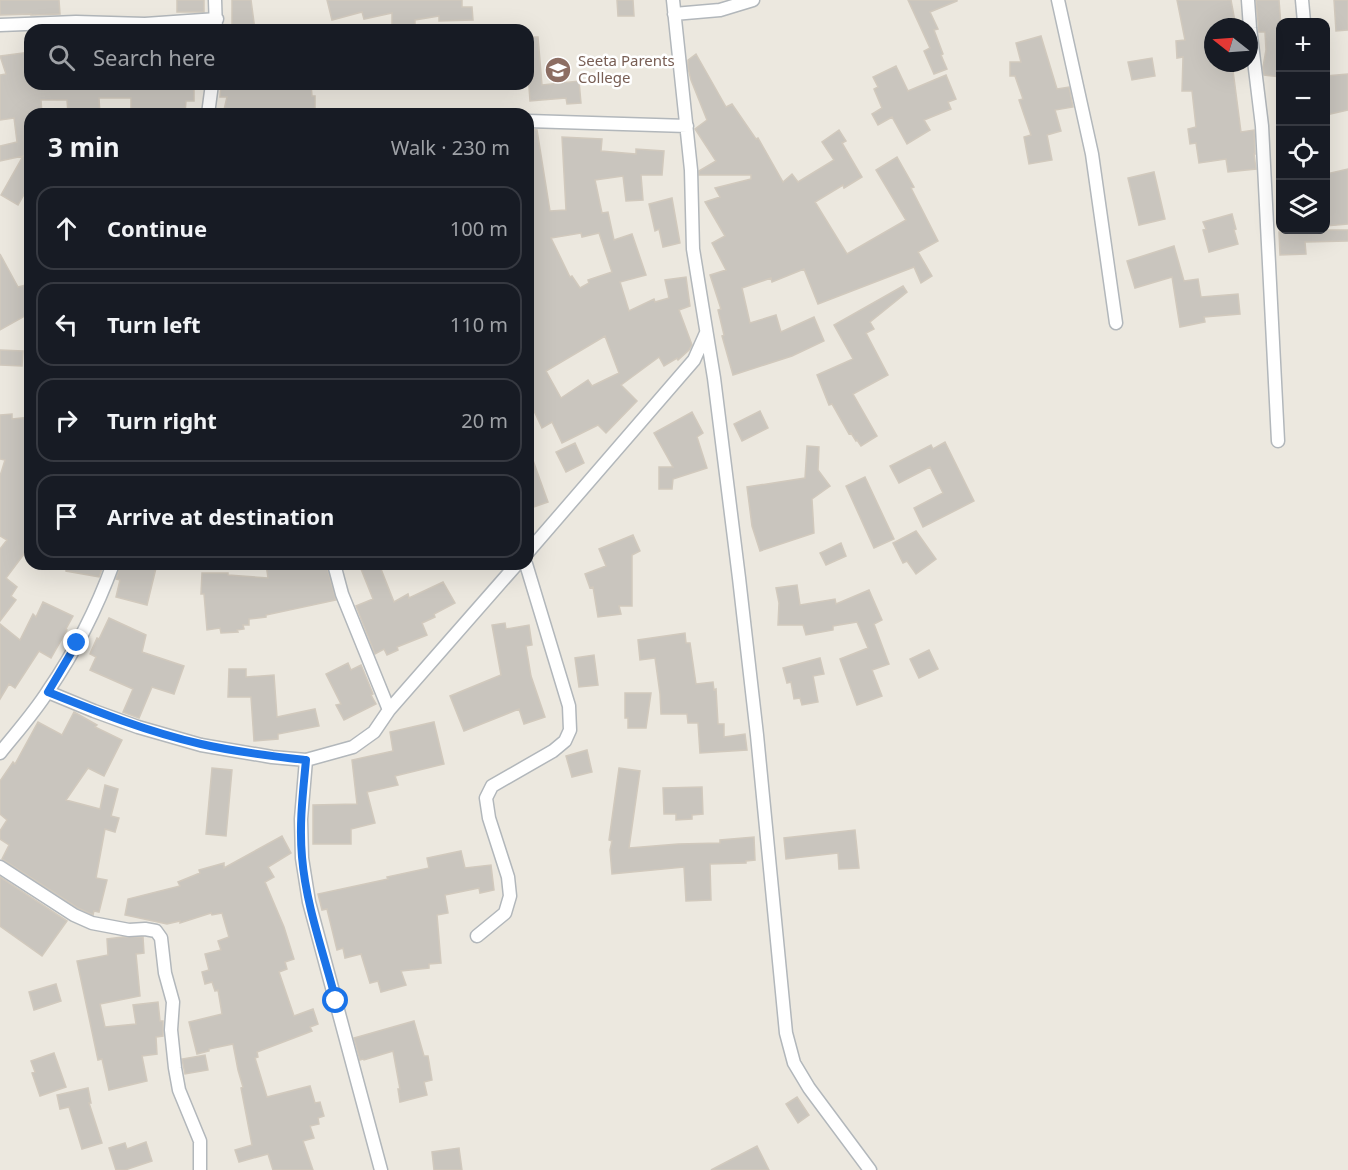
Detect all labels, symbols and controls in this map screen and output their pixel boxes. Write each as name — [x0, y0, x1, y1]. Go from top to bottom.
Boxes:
north arrow — [1204, 18, 1258, 72]
map controls — [1276, 18, 1330, 234]
button: + — [1276, 18, 1330, 72]
search box — [24, 24, 534, 90]
icon: search — [45, 41, 78, 74]
text: Search here — [93, 42, 215, 72]
place label: Seeta Parents College — [578, 50, 675, 87]
school or university icon: Seeta Parents College — [543, 55, 573, 85]
button: − — [1276, 72, 1330, 126]
button: locate — [1276, 126, 1330, 180]
text: 3 min — [48, 129, 120, 165]
text: Walk · 230 m — [391, 134, 510, 161]
button: layers — [1276, 180, 1330, 234]
icon: ahead — [50, 212, 83, 245]
text: Continue — [107, 213, 207, 243]
text: 100 m — [450, 215, 508, 242]
icon: left — [50, 308, 83, 341]
text: Turn left — [107, 309, 201, 339]
text: 110 m — [450, 311, 508, 338]
icon: right — [50, 404, 83, 437]
text: Turn right — [107, 405, 217, 435]
text: 20 m — [461, 407, 508, 434]
icon: arrive — [50, 500, 83, 533]
text: Arrive at destination — [107, 501, 334, 531]
route end — [63, 629, 89, 655]
route start — [322, 987, 348, 1013]

